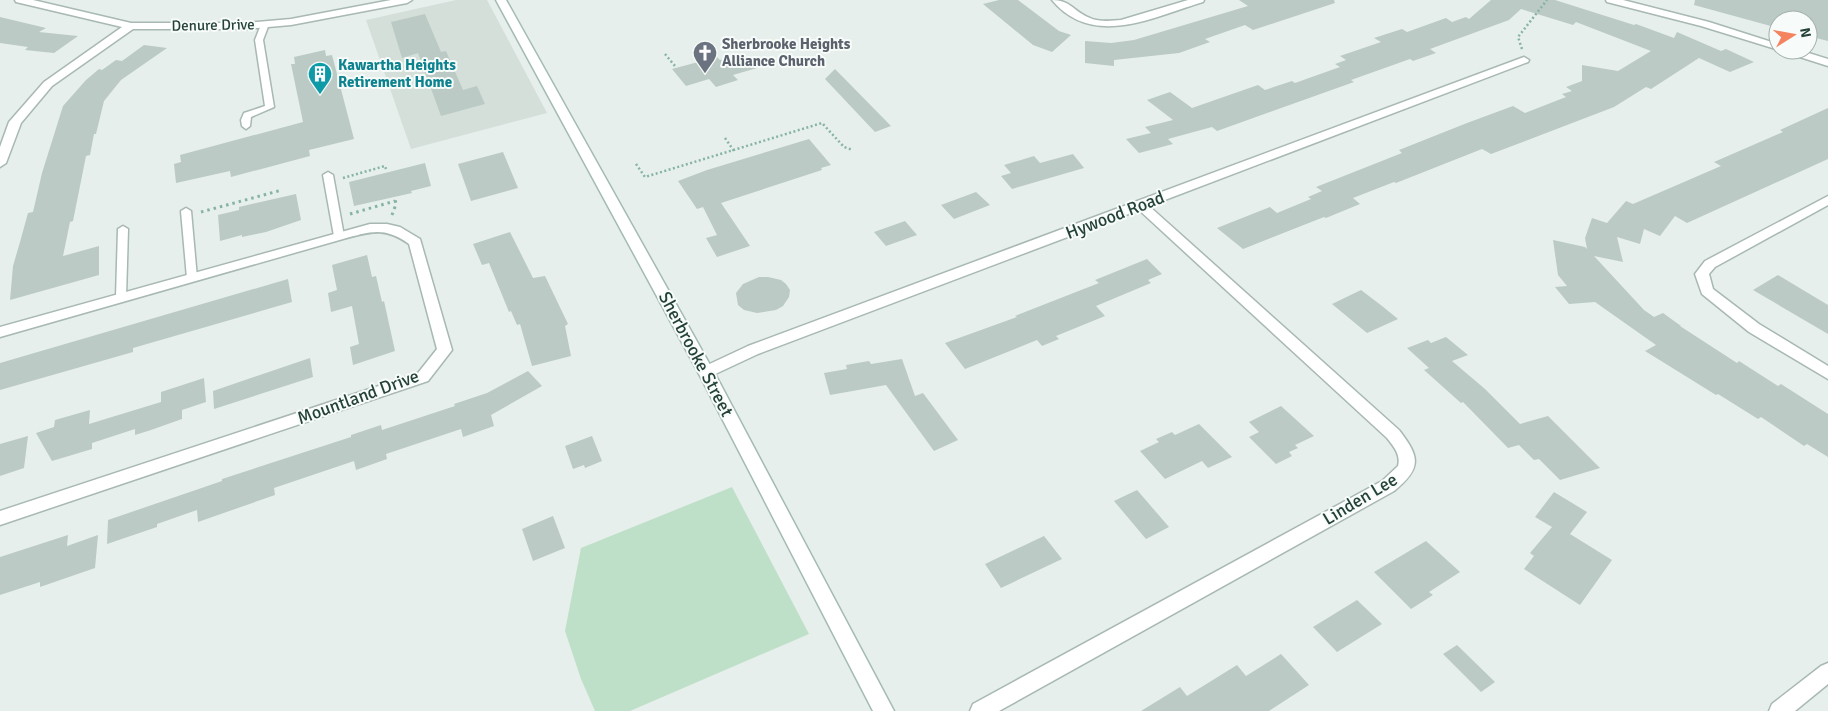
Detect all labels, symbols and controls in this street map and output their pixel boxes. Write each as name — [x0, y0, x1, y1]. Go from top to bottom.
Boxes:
north arrow — [1768, 10, 1818, 60]
street label: Denure Drive — [171, 15, 255, 35]
text: N — [1796, 26, 1815, 39]
place label: Sherbrooke Heights Alliance Church — [722, 35, 851, 70]
church icon: Sherbrooke Heights Alliance Church — [692, 40, 718, 74]
place label: Kawartha Heights Retirement Home — [338, 56, 456, 91]
building icon: Kawartha Heights Retirement Home — [307, 61, 333, 95]
street label: Hywood Road — [1062, 186, 1168, 244]
street label: Sherbrooke Street — [654, 288, 738, 420]
street label: Mountland Drive — [294, 365, 422, 429]
street label: Linden Lee — [1319, 468, 1401, 530]

